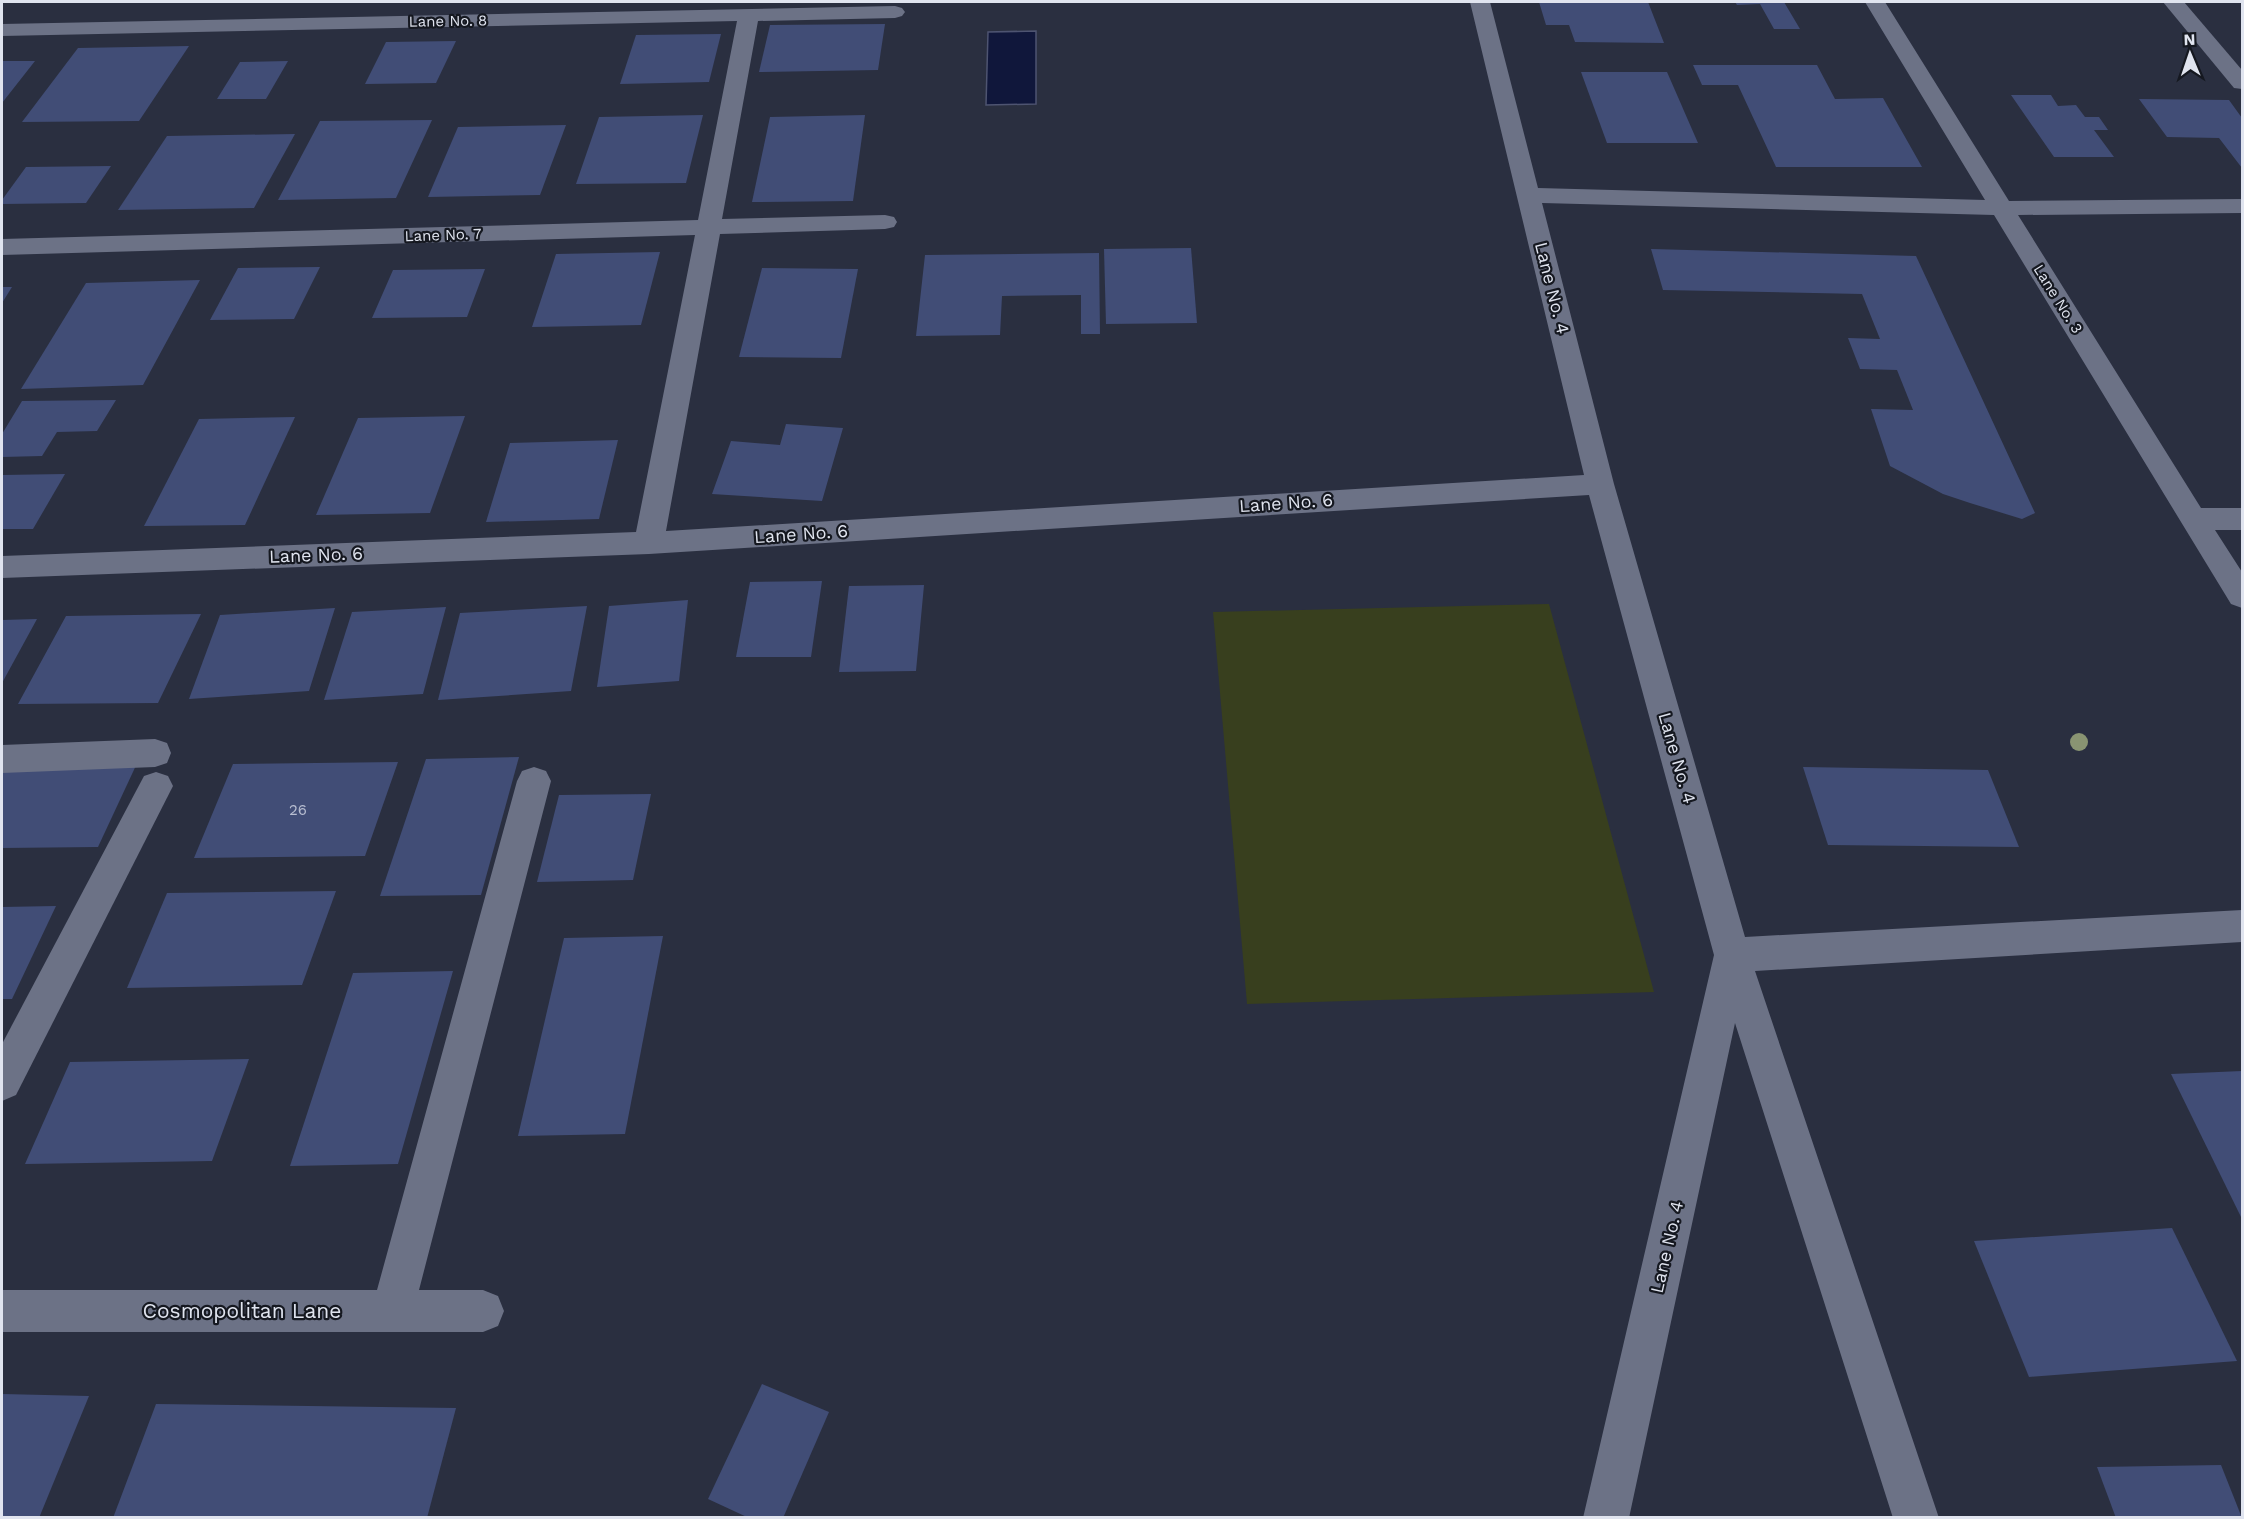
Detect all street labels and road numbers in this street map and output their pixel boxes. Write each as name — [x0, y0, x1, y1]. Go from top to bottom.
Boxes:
street label: Lane No. 8 — [409, 11, 487, 31]
street label: Lane No. 7 — [404, 225, 482, 245]
street label: Lane No. 4 — [1531, 240, 1574, 336]
street label: Lane No. 3 — [2030, 261, 2086, 337]
street label: Lane No. 6 — [1238, 489, 1334, 516]
street label: Lane No. 6 — [753, 520, 849, 547]
street label: Lane No. 6 — [269, 542, 363, 567]
street label: Lane No. 4 — [1654, 710, 1701, 806]
street label: Lane No. 4 — [1646, 1199, 1687, 1295]
street label: Cosmopolitan Lane — [143, 1298, 341, 1323]

